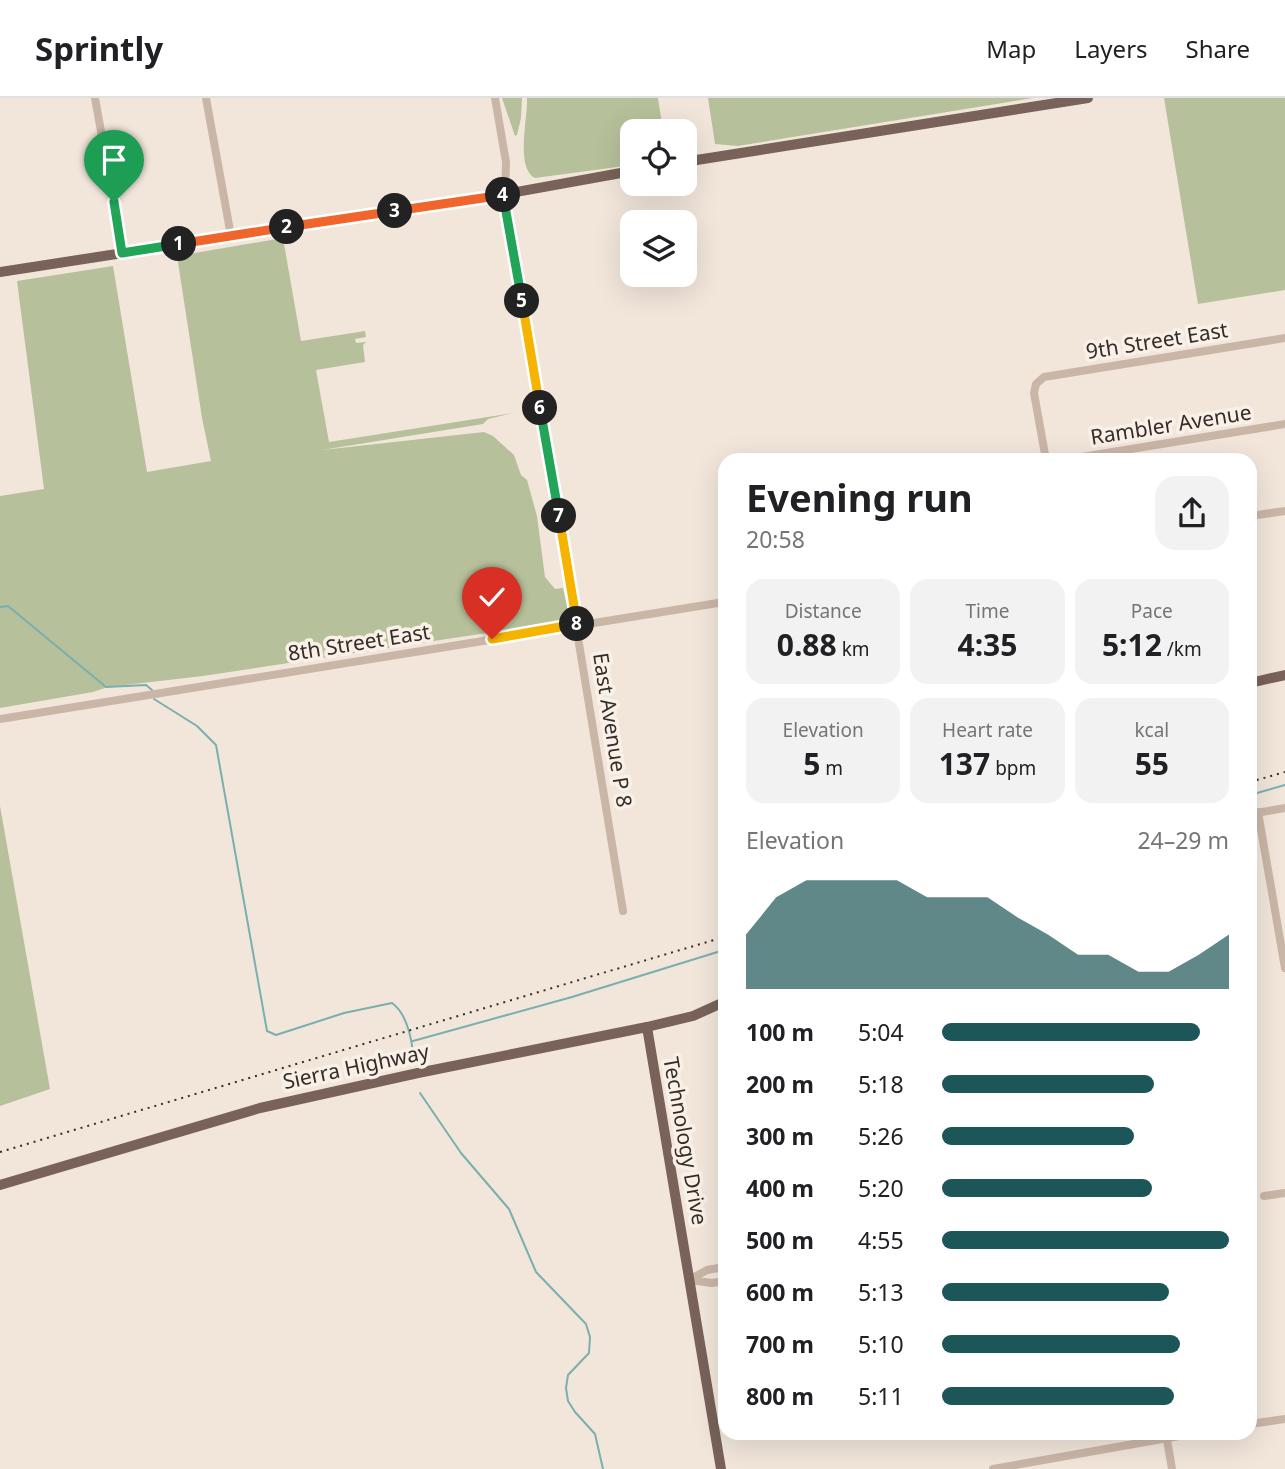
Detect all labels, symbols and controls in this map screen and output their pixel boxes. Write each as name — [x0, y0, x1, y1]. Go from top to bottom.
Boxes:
text: Sprintly — [35, 26, 163, 71]
text: Map — [986, 32, 1036, 65]
text: Layers — [1074, 32, 1148, 65]
text: Share — [1186, 32, 1250, 65]
map controls — [620, 119, 697, 287]
button: locate — [620, 119, 697, 196]
pin — [84, 130, 144, 202]
icon: arrive — [95, 141, 133, 179]
pin: 4 — [486, 178, 520, 212]
text: 4 — [497, 181, 508, 207]
pin: 3 — [378, 194, 412, 228]
text: 3 — [389, 197, 400, 223]
pin: 2 — [270, 209, 304, 244]
button: layers — [620, 210, 697, 287]
text: 2 — [281, 213, 292, 239]
pin: 1 — [162, 226, 196, 262]
text: 1 — [173, 230, 184, 256]
pin: 5 — [504, 284, 540, 318]
text: 5 — [516, 287, 527, 313]
street label: 9th Street East — [1084, 315, 1230, 365]
pin: 6 — [522, 390, 558, 426]
text: 6 — [534, 394, 545, 420]
street label: Rambler Avenue — [1088, 397, 1253, 451]
text: Evening run — [746, 471, 973, 523]
button: share — [1155, 476, 1229, 550]
pin: 7 — [542, 498, 576, 534]
text: 7 — [553, 502, 564, 528]
text: 20:58 — [746, 523, 805, 555]
pin — [462, 567, 522, 639]
icon: check — [473, 578, 511, 616]
text: Distance — [785, 598, 862, 624]
text: Time — [966, 598, 1009, 624]
text: Pace — [1131, 598, 1173, 624]
pin: 8 — [560, 606, 594, 642]
text: 8 — [571, 610, 582, 636]
street label: 8th Street East — [286, 617, 432, 667]
text: 0.88 — [777, 624, 837, 665]
text: 4:35 — [958, 624, 1017, 665]
text: 5:12 — [1102, 624, 1162, 665]
text: km — [837, 636, 870, 662]
text: /km — [1162, 636, 1202, 662]
street label: East Avenue P 8 — [587, 651, 639, 809]
text: Elevation — [783, 717, 864, 743]
text: Heart rate — [942, 717, 1033, 743]
text: kcal — [1134, 717, 1169, 743]
text: 5 — [803, 743, 820, 784]
text: 137 — [939, 743, 990, 784]
text: 55 — [1135, 743, 1169, 784]
text: m — [820, 755, 843, 781]
text: bpm — [990, 755, 1036, 781]
text: Elevation — [746, 824, 844, 856]
text: 24–29 m — [1137, 824, 1229, 856]
text: 100 m — [746, 1016, 814, 1048]
text: 5:04 — [858, 1016, 904, 1048]
street label: Sierra Highway — [280, 1037, 432, 1095]
street label: Technology Drive — [657, 1055, 715, 1227]
text: 200 m — [746, 1068, 814, 1100]
text: 5:18 — [858, 1068, 904, 1100]
text: 300 m — [746, 1120, 814, 1152]
text: 5:26 — [858, 1120, 904, 1152]
text: 400 m — [746, 1172, 814, 1204]
text: 5:20 — [858, 1172, 904, 1204]
text: 500 m — [746, 1224, 814, 1256]
text: 4:55 — [858, 1224, 904, 1256]
text: 600 m — [746, 1276, 814, 1308]
text: 5:13 — [858, 1276, 904, 1308]
text: 700 m — [746, 1328, 814, 1360]
text: 5:10 — [858, 1328, 904, 1360]
text: 800 m — [746, 1380, 814, 1412]
text: 5:11 — [858, 1380, 904, 1412]

